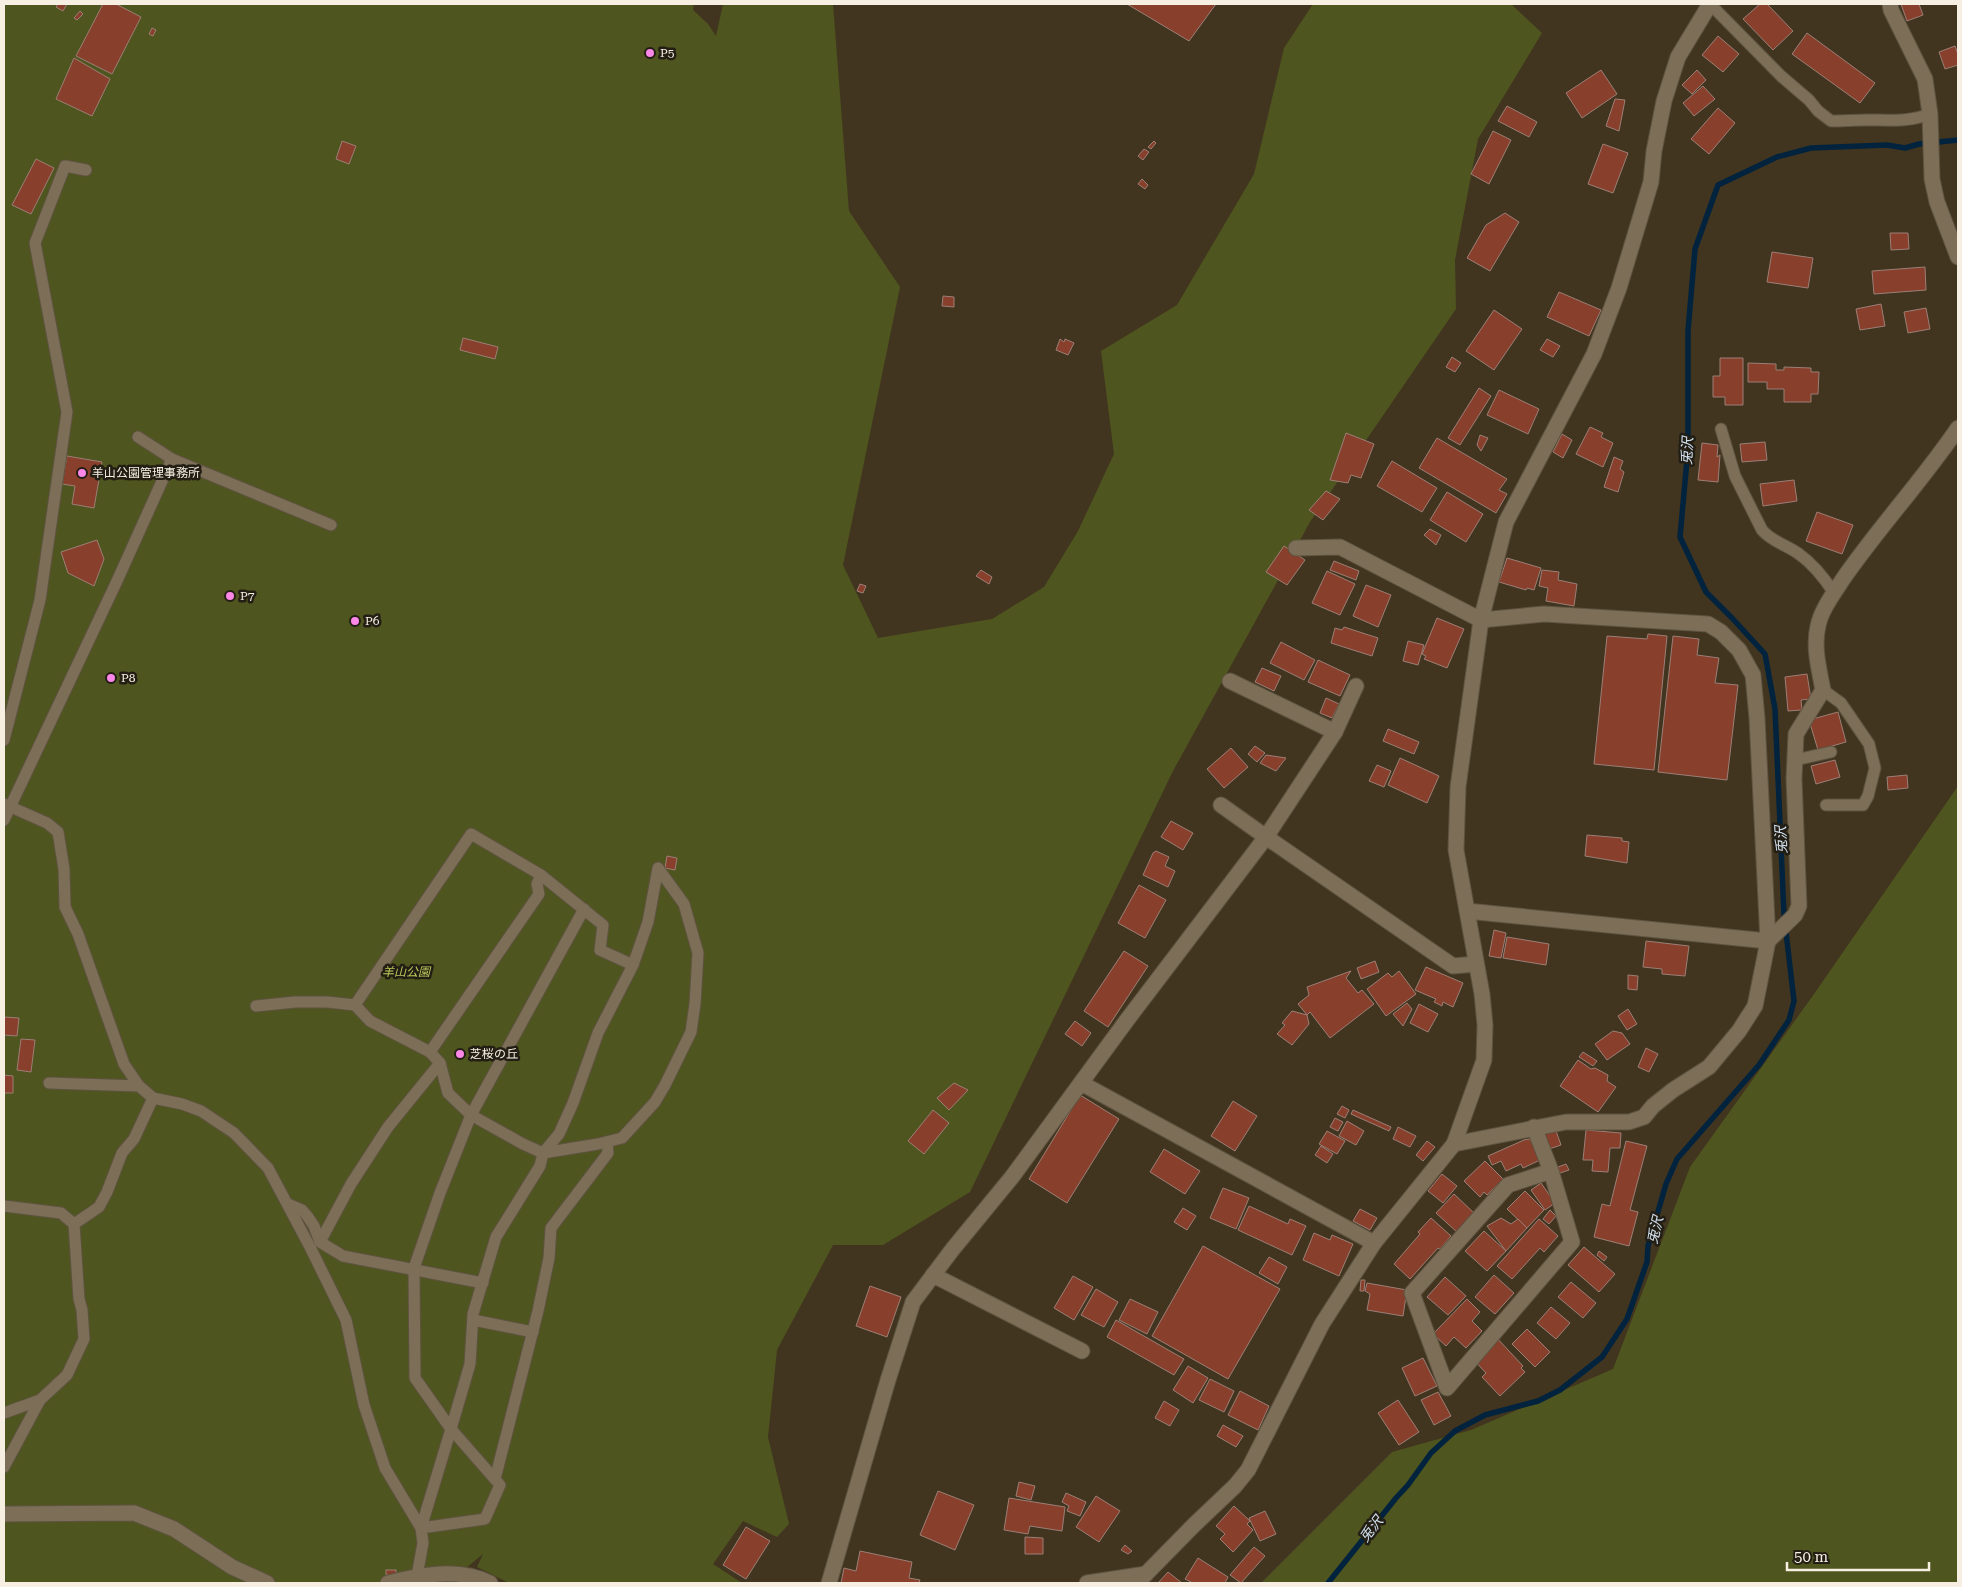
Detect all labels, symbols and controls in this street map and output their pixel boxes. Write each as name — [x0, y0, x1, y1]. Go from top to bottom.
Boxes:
place label: P5 — [660, 46, 675, 60]
marker: P5 — [644, 47, 656, 59]
water label: 兎沢 — [1678, 435, 1696, 465]
place label: 羊山公園管理事務所 — [92, 466, 200, 480]
marker: 羊山公園管理事務所 — [76, 467, 88, 479]
place label: P7 — [240, 589, 255, 603]
marker: P7 — [224, 590, 236, 602]
place label: P6 — [365, 614, 380, 628]
marker: P6 — [349, 615, 361, 627]
place label: P8 — [121, 671, 136, 685]
marker: P8 — [105, 672, 117, 684]
water label: 兎沢 — [1772, 824, 1790, 854]
park label: 羊山公園 — [382, 965, 432, 979]
place label: 芝桜の丘 — [470, 1047, 518, 1061]
marker: 芝桜の丘 — [454, 1048, 466, 1060]
water label: 兎沢 — [1644, 1213, 1667, 1246]
water label: 兎沢 — [1356, 1511, 1387, 1545]
scale bar — [1787, 1540, 1930, 1572]
text: 50 m — [1794, 1548, 1829, 1566]

